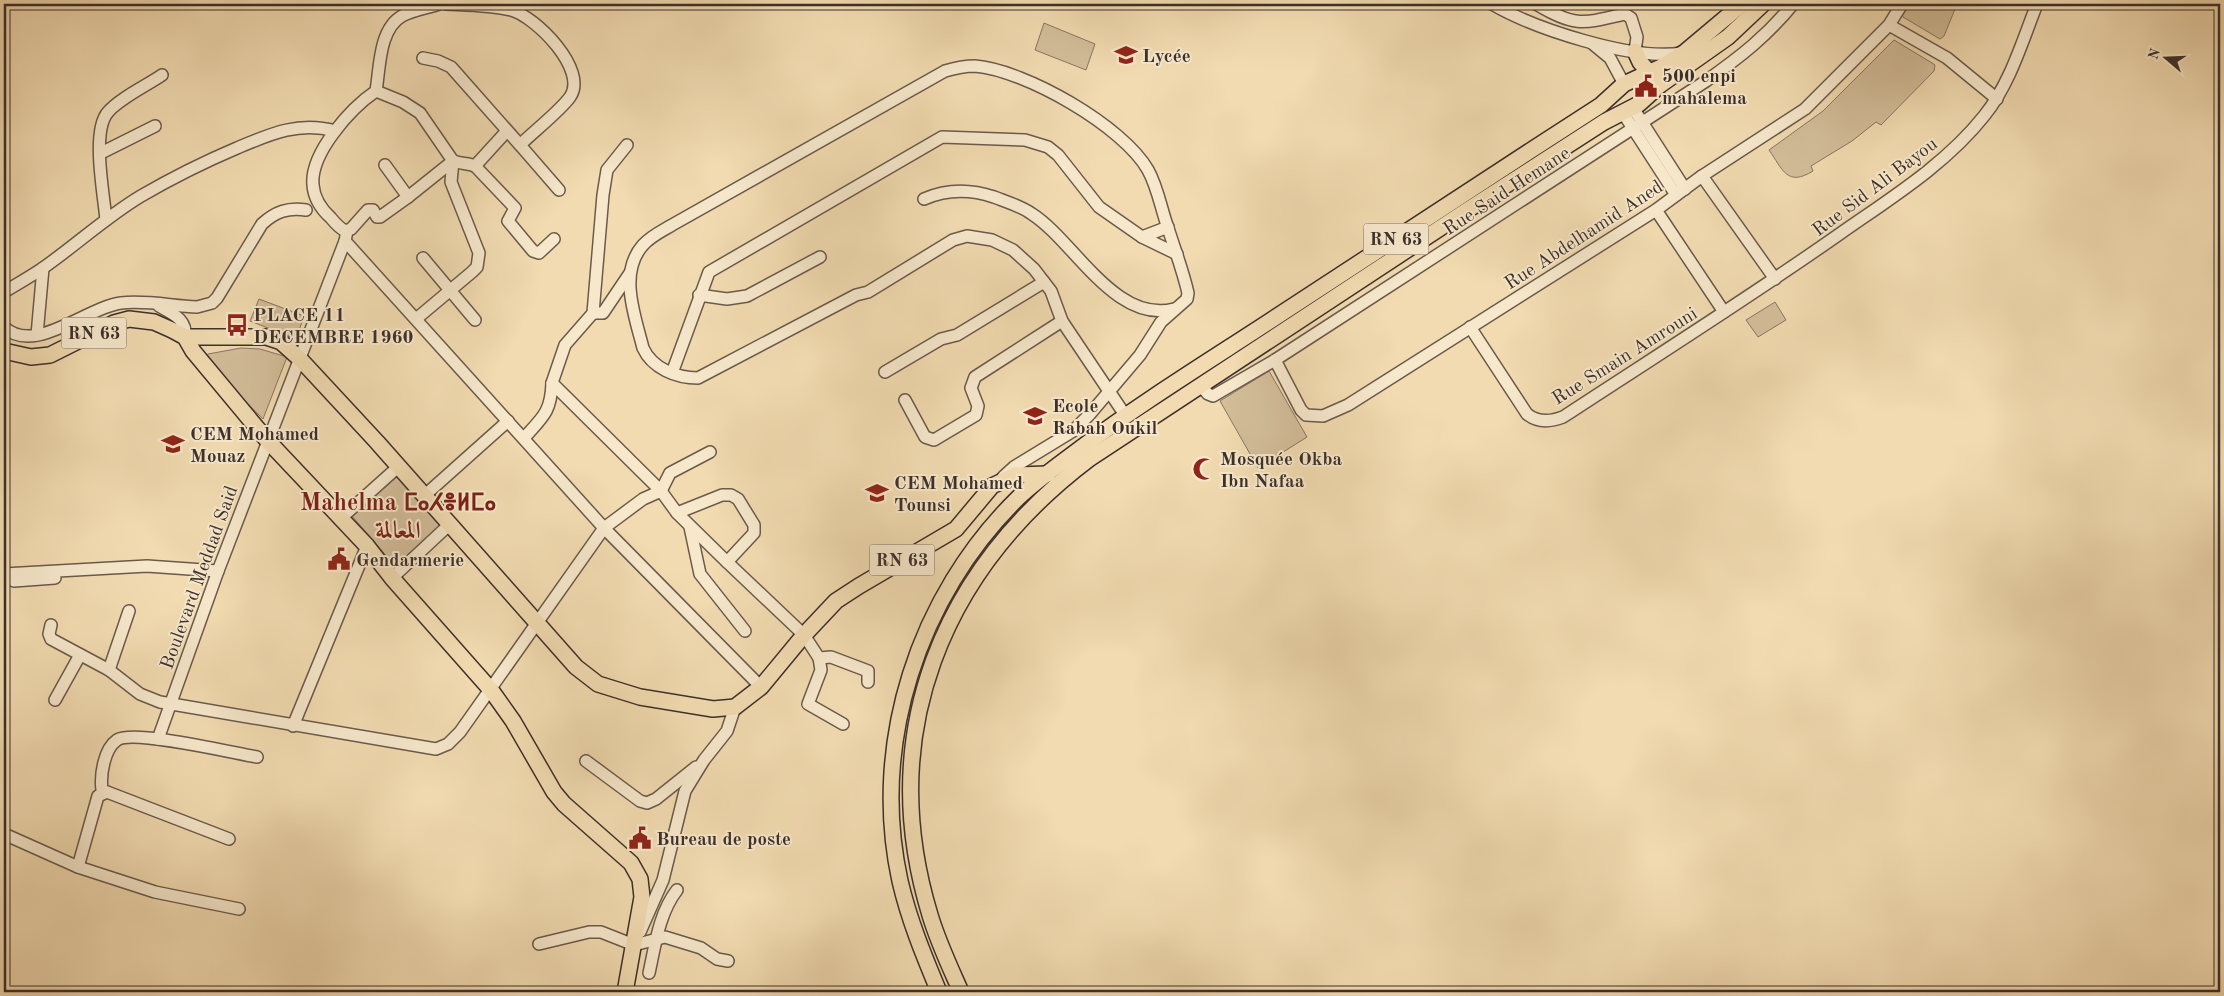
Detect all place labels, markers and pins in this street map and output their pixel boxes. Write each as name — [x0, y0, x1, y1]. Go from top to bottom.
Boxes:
school or university icon: Lycée — [1113, 42, 1139, 68]
place label: Lycée — [1142, 48, 1191, 67]
place label: 500 enpi mahalema — [1662, 68, 1747, 109]
public building icon: 500 enpi mahalema — [1633, 73, 1659, 99]
place label: PLACE 11 DECEMBRE 1960 — [253, 307, 413, 348]
bus stop icon: PLACE 11 DECEMBRE 1960 — [224, 312, 250, 338]
place label: Ecole Rabah Oukil — [1052, 398, 1157, 439]
school or university icon: Ecole Rabah Oukil — [1022, 403, 1048, 429]
place label: CEM Mohamed Mouaz — [190, 426, 319, 467]
school or university icon: CEM Mohamed Mouaz — [160, 431, 186, 457]
place label: Mosquée Okba Ibn Nafaa — [1220, 451, 1343, 492]
mosque icon: Mosquée Okba Ibn Nafaa — [1191, 456, 1217, 482]
place label: CEM Mohamed Tounsi — [894, 475, 1023, 516]
school or university icon: CEM Mohamed Tounsi — [864, 480, 890, 506]
public building icon: Gendarmerie — [326, 546, 352, 572]
place label: Gendarmerie — [356, 552, 464, 571]
public building icon: Bureau de poste — [627, 825, 653, 851]
place label: Bureau de poste — [656, 831, 791, 850]

